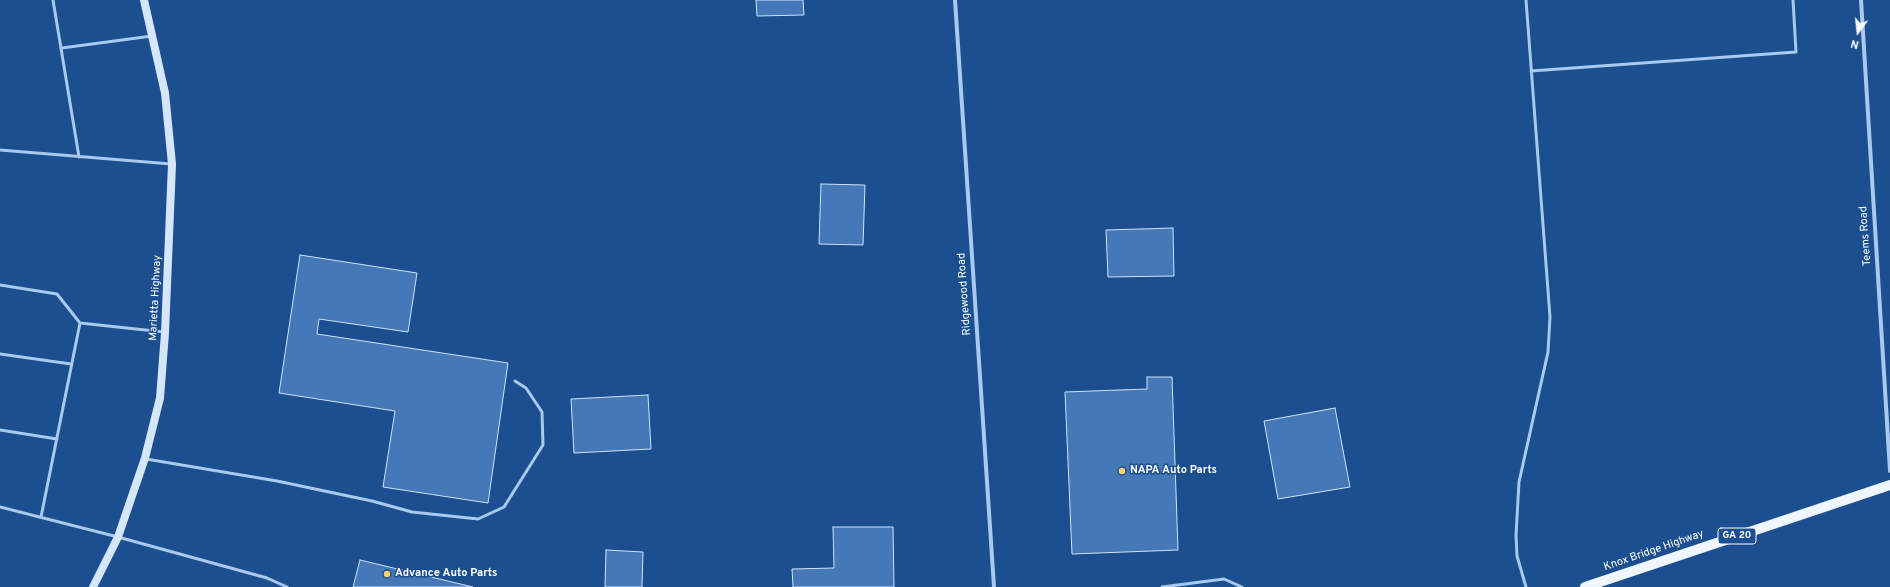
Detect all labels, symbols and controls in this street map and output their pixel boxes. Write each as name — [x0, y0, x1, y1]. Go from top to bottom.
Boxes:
north arrow — [1838, 12, 1878, 52]
text: N — [1849, 36, 1861, 51]
street label: Teems Road — [1857, 206, 1875, 266]
street label: Ridgewood Road — [956, 252, 974, 336]
street label: Marietta Highway — [147, 255, 165, 341]
place label: NAPA Auto Parts — [1130, 464, 1217, 478]
marker: NAPA Auto Parts — [1117, 466, 1127, 476]
street label: Knox Bridge Highway — [1602, 528, 1706, 574]
road number: GA 20 — [1718, 528, 1756, 544]
place label: Advance Auto Parts — [395, 567, 497, 581]
marker: Advance Auto Parts — [382, 569, 392, 579]

